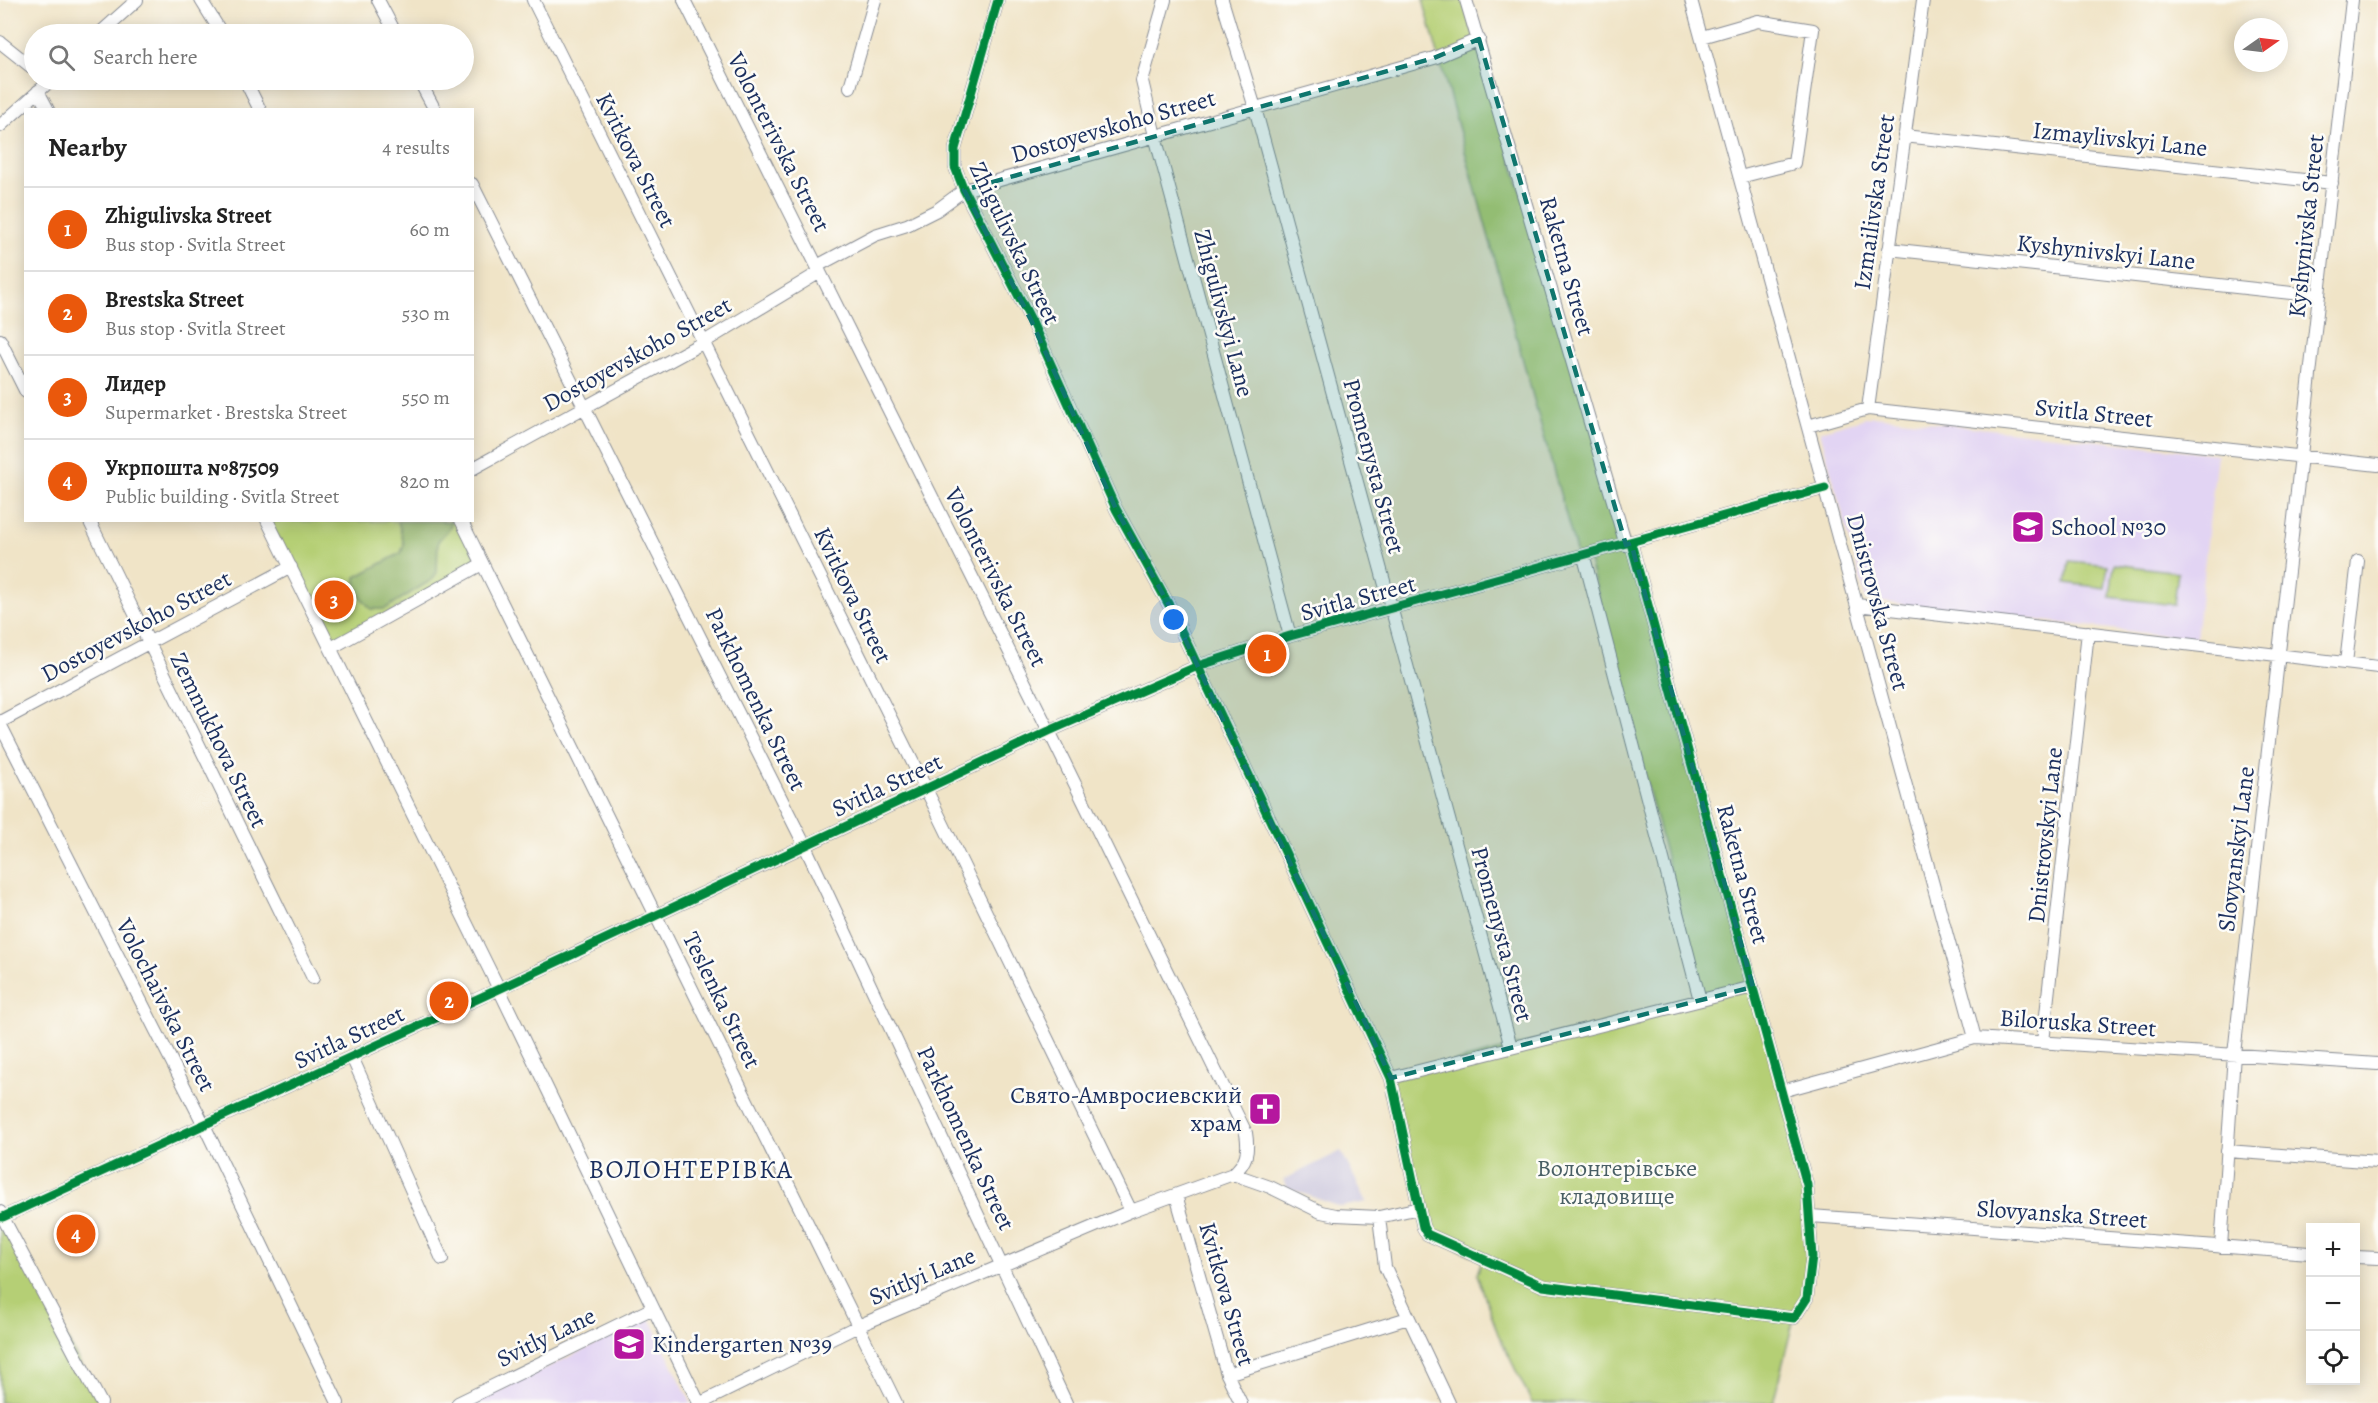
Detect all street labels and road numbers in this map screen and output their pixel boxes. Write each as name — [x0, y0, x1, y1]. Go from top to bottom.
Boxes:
street label: Volonterivska Street — [720, 46, 838, 237]
street label: Dostoyevskoho Street — [1007, 81, 1219, 171]
street label: Kvitkova Street — [588, 87, 684, 233]
street label: Izmailivska Street — [1846, 112, 1902, 292]
street label: Izmaylivskyi Lane — [2031, 114, 2209, 164]
street label: Kyshynivska Street — [2280, 133, 2332, 319]
street label: Zhigulivska Street — [962, 156, 1068, 330]
street label: Raketna Street — [1532, 193, 1602, 340]
street label: Zhigulivskyi Lane — [1186, 226, 1262, 400]
street label: Kyshynivskyi Lane — [2015, 227, 2197, 277]
street label: Dostoyevskoho Street — [537, 289, 737, 419]
street label: Promenysta Street — [1335, 375, 1413, 557]
street label: Svitla Street — [2033, 391, 2155, 435]
street label: Volonterivska Street — [937, 481, 1055, 672]
street label: Dnistrovska Street — [1839, 510, 1917, 694]
street label: Kvitkova Street — [806, 521, 900, 669]
street label: Dostoyevskoho Street — [35, 562, 237, 690]
street label: Svitla Street — [1297, 567, 1419, 629]
street label: Parkhomenka Street — [698, 602, 814, 796]
street label: Zemnukhova Street — [163, 647, 275, 833]
street label: Svitla Street — [827, 745, 947, 825]
street label: Dnistrovskyi Lane — [2020, 745, 2070, 925]
street label: Slovyanskyi Lane — [2210, 765, 2262, 933]
street label: Raketna Street — [1709, 801, 1777, 948]
street label: Promenysta Street — [1463, 843, 1541, 1025]
street label: Volochaivska Street — [108, 912, 223, 1097]
street label: Teslenka Street — [675, 926, 769, 1074]
street label: Svitla Street — [289, 997, 409, 1077]
street label: Biloruska Street — [1999, 1002, 2157, 1044]
street label: Parkhomenka Street — [909, 1041, 1023, 1236]
street label: Slovyanska Street — [1975, 1192, 2149, 1236]
street label: Kvitkova Street — [1191, 1218, 1263, 1370]
street label: Svitlyi Lane — [864, 1239, 980, 1313]
street label: Svitly Lane — [491, 1299, 601, 1375]

